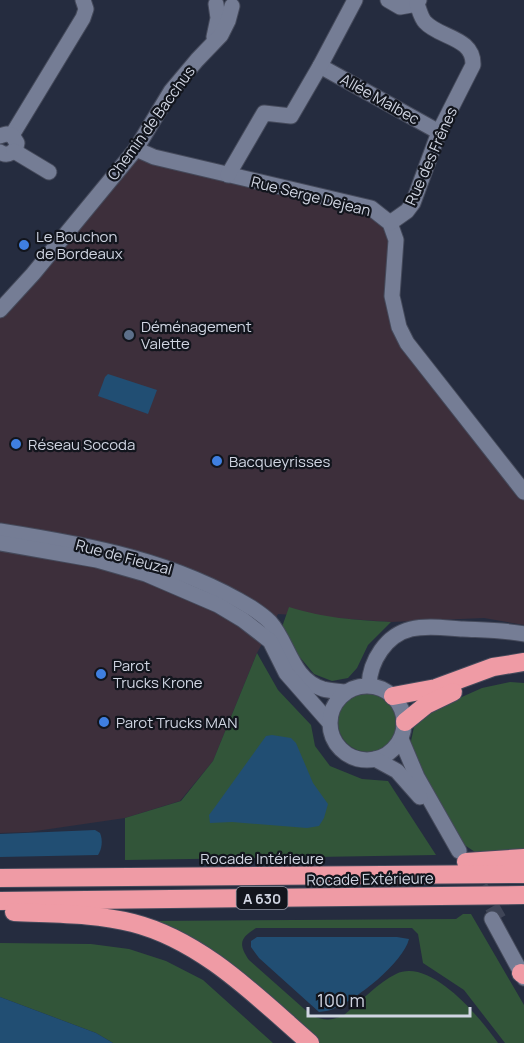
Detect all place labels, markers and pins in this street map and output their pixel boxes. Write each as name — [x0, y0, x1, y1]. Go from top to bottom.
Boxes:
place label: Le Bouchon de Bordeaux — [36, 226, 123, 264]
marker: Le Bouchon de Bordeaux — [17, 238, 31, 252]
place label: Déménagement Valette — [141, 316, 252, 354]
marker: Déménagement Valette — [122, 328, 136, 342]
place label: Réseau Socoda — [28, 434, 135, 455]
marker: Réseau Socoda — [9, 437, 23, 451]
place label: Bacqueyrisses — [229, 451, 331, 472]
marker: Bacqueyrisses — [210, 454, 224, 468]
place label: Parot Trucks Krone — [113, 655, 203, 693]
marker: Parot Trucks Krone — [94, 667, 108, 681]
place label: Parot Trucks MAN — [116, 712, 238, 733]
marker: Parot Trucks MAN — [97, 715, 111, 729]

